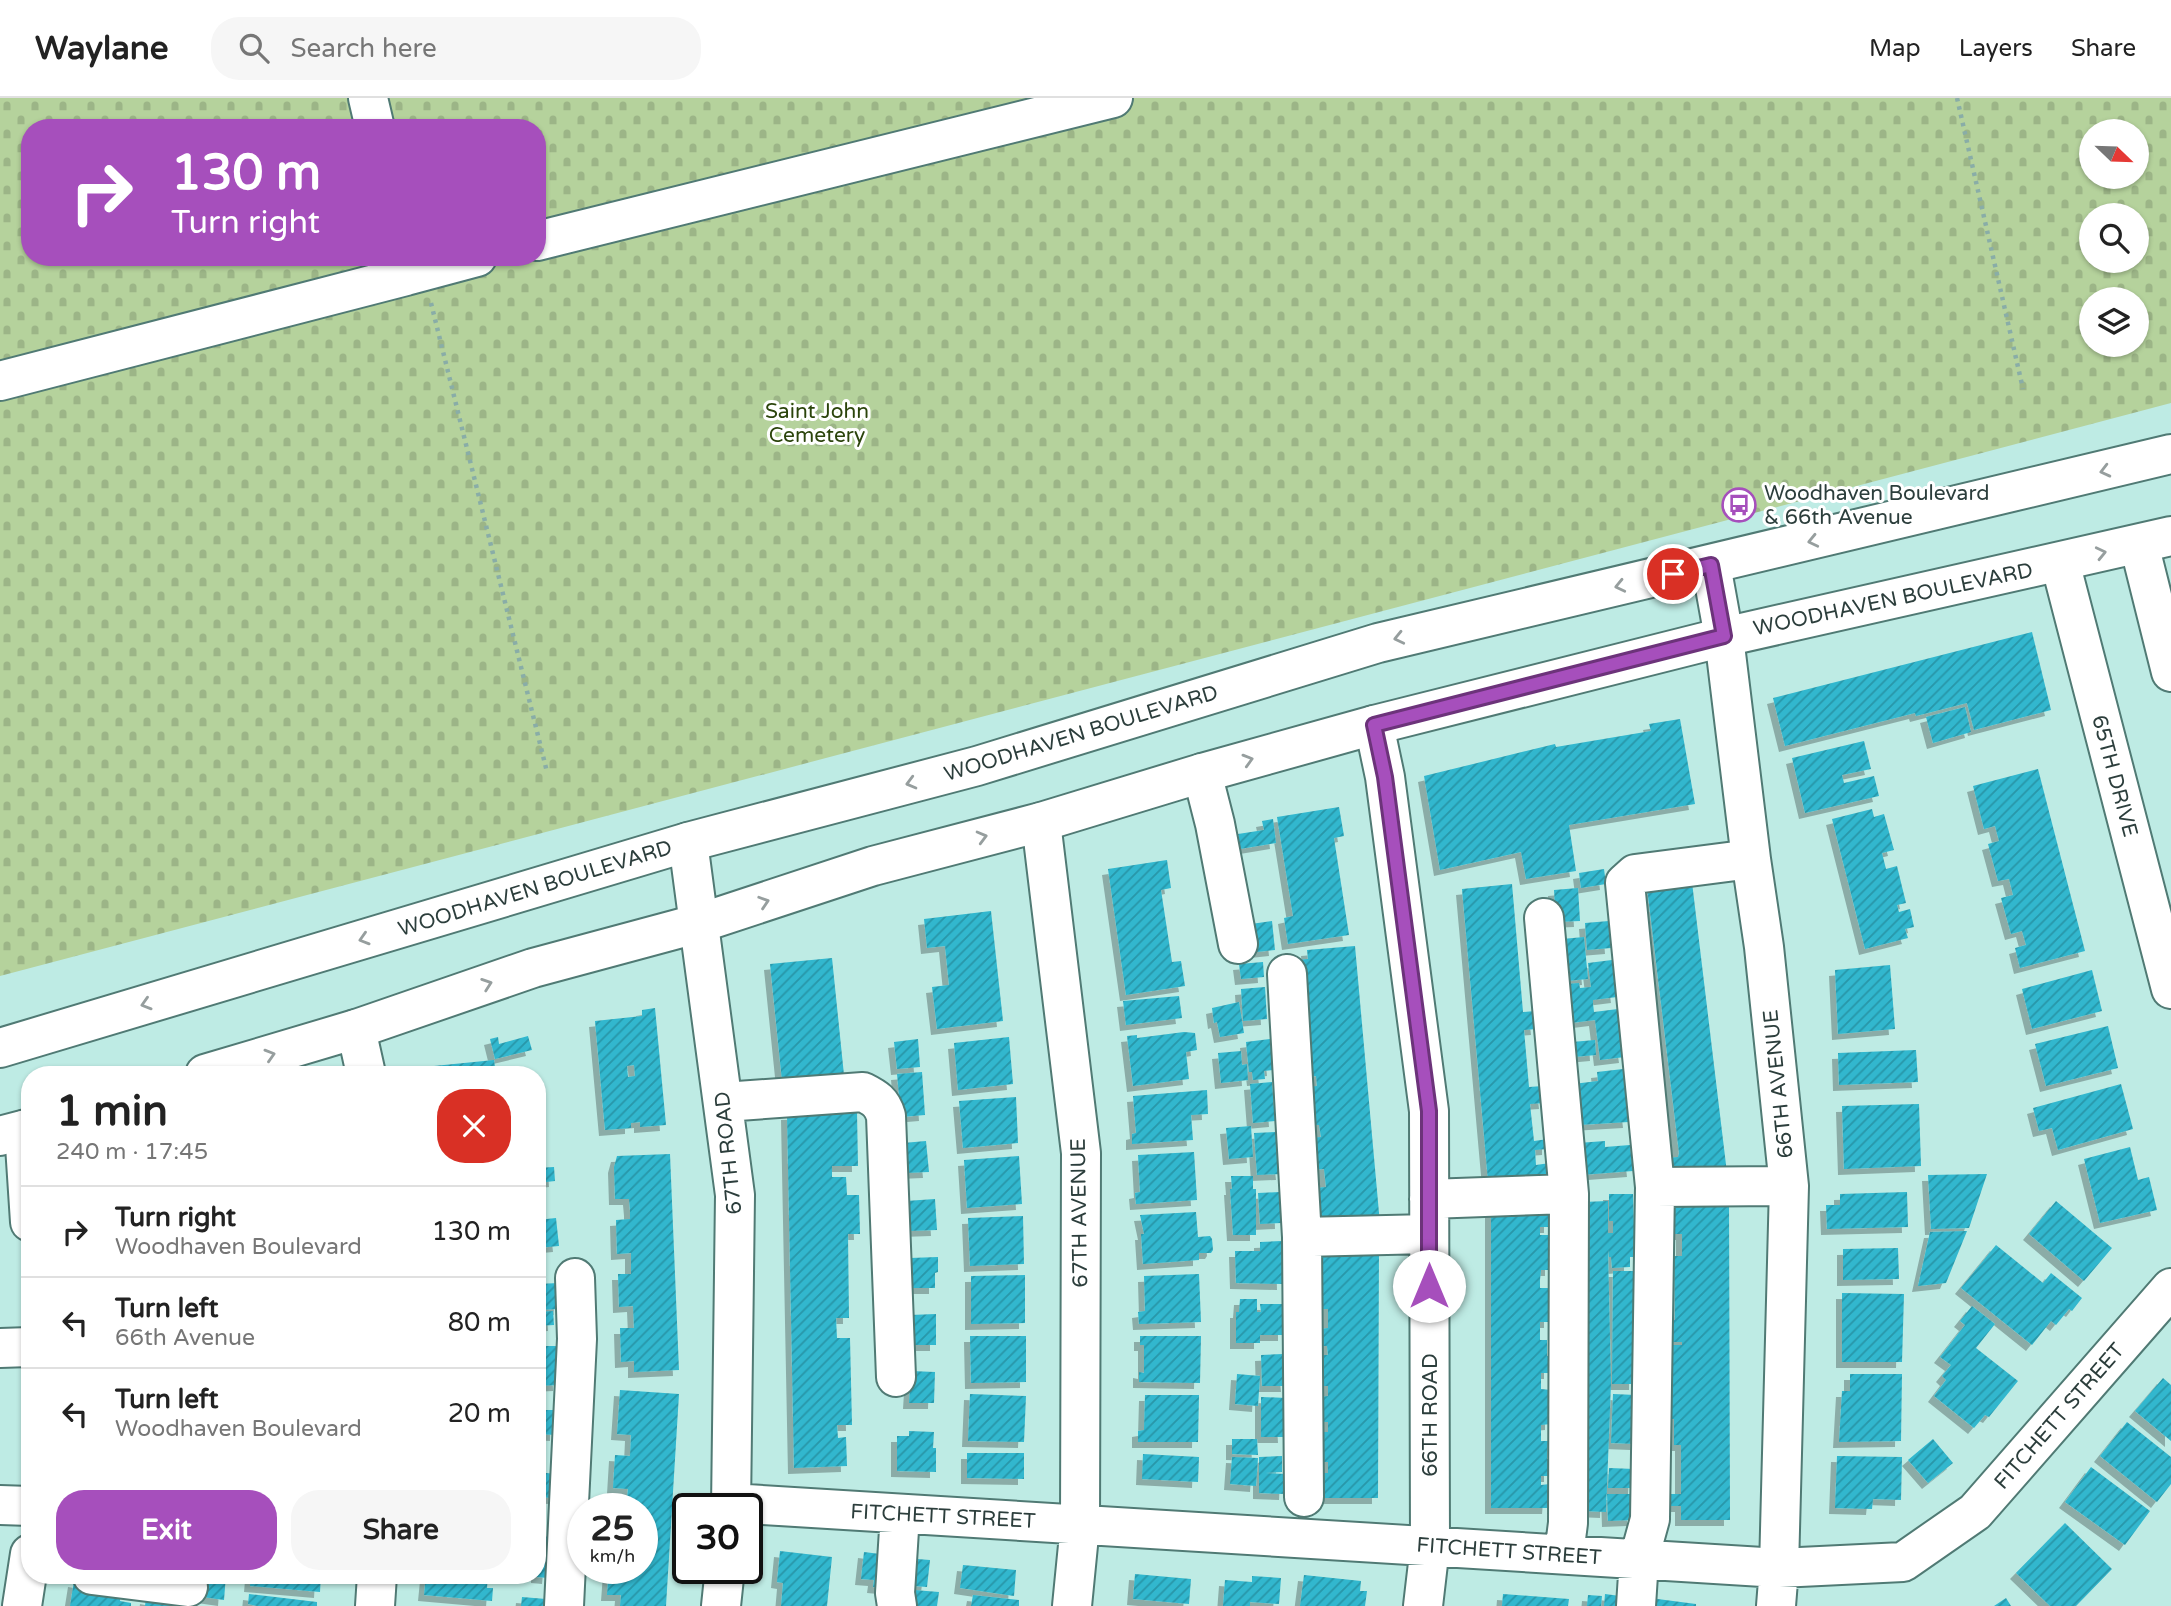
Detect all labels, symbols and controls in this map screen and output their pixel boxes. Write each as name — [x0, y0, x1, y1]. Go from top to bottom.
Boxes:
search box — [211, 17, 701, 80]
text: Waylane — [35, 29, 169, 68]
icon: search — [235, 29, 273, 67]
text: Search here — [291, 33, 437, 64]
text: Map — [1869, 34, 1921, 63]
text: Layers — [1959, 34, 2033, 63]
text: Share — [2071, 34, 2136, 63]
north arrow — [2079, 119, 2149, 189]
map controls — [2079, 119, 2149, 357]
text: 130 m — [171, 144, 321, 203]
icon: right — [56, 147, 147, 238]
button: search — [2079, 203, 2149, 273]
text: Turn right — [171, 204, 320, 242]
button: layers — [2079, 287, 2149, 357]
park label: Saint John Cemetery — [765, 399, 869, 448]
one-way arrow — [2099, 463, 2111, 477]
place label: Woodhaven Boulevard & 66th Avenue — [1764, 481, 1989, 530]
bus stop icon: Woodhaven Boulevard & 66th Avenue — [1720, 486, 1758, 524]
one-way arrow — [1807, 533, 1819, 547]
pin — [1643, 544, 1703, 604]
one-way arrow — [2095, 546, 2107, 561]
icon: arrive — [1654, 555, 1692, 593]
street label: WOODHAVEN BOULEVARD — [1751, 558, 2035, 641]
one-way arrow — [1615, 578, 1627, 592]
one-way arrow — [1393, 630, 1405, 644]
street label: WOODHAVEN BOULEVARD — [941, 680, 1221, 787]
street label: 65TH DRIVE — [2086, 712, 2143, 840]
one-way arrow — [1242, 754, 1254, 768]
one-way arrow — [905, 775, 917, 789]
one-way arrow — [976, 831, 988, 845]
street label: WOODHAVEN BOULEVARD — [395, 835, 675, 942]
one-way arrow — [758, 895, 770, 910]
one-way arrow — [358, 930, 370, 945]
one-way arrow — [480, 978, 492, 992]
one-way arrow — [141, 996, 153, 1011]
street label: 66TH AVENUE — [1758, 1008, 1799, 1160]
one-way arrow — [264, 1048, 276, 1063]
text: 1 min — [56, 1086, 168, 1137]
button: close — [437, 1089, 511, 1163]
street label: 67TH ROAD — [710, 1090, 747, 1216]
text: 240 m · 17:45 — [56, 1138, 208, 1166]
street label: 67TH AVENUE — [1066, 1138, 1093, 1288]
text: Turn right — [115, 1202, 236, 1233]
icon: right — [56, 1213, 94, 1251]
text: 130 m — [431, 1216, 511, 1247]
text: Woodhaven Boulevard — [115, 1233, 362, 1261]
position arrow — [1392, 1249, 1466, 1323]
text: Turn left — [115, 1293, 218, 1324]
icon: left — [56, 1304, 94, 1342]
text: 80 m — [448, 1307, 511, 1338]
text: 66th Avenue — [115, 1324, 255, 1352]
street label: FITCHETT STREET — [1989, 1338, 2130, 1494]
street label: 66TH ROAD — [1418, 1353, 1443, 1477]
text: Turn left — [115, 1384, 218, 1415]
icon: left — [56, 1395, 94, 1433]
text: 20 m — [448, 1398, 511, 1429]
text: Woodhaven Boulevard — [115, 1415, 362, 1443]
button: Exit — [56, 1490, 277, 1570]
button: Share — [291, 1490, 511, 1570]
speed limit sign: 30 — [672, 1493, 763, 1584]
street label: FITCHETT STREET — [850, 1499, 1036, 1534]
text: 25 — [591, 1508, 634, 1550]
street label: FITCHETT STREET — [1416, 1533, 1603, 1570]
text: km/h — [590, 1545, 635, 1567]

